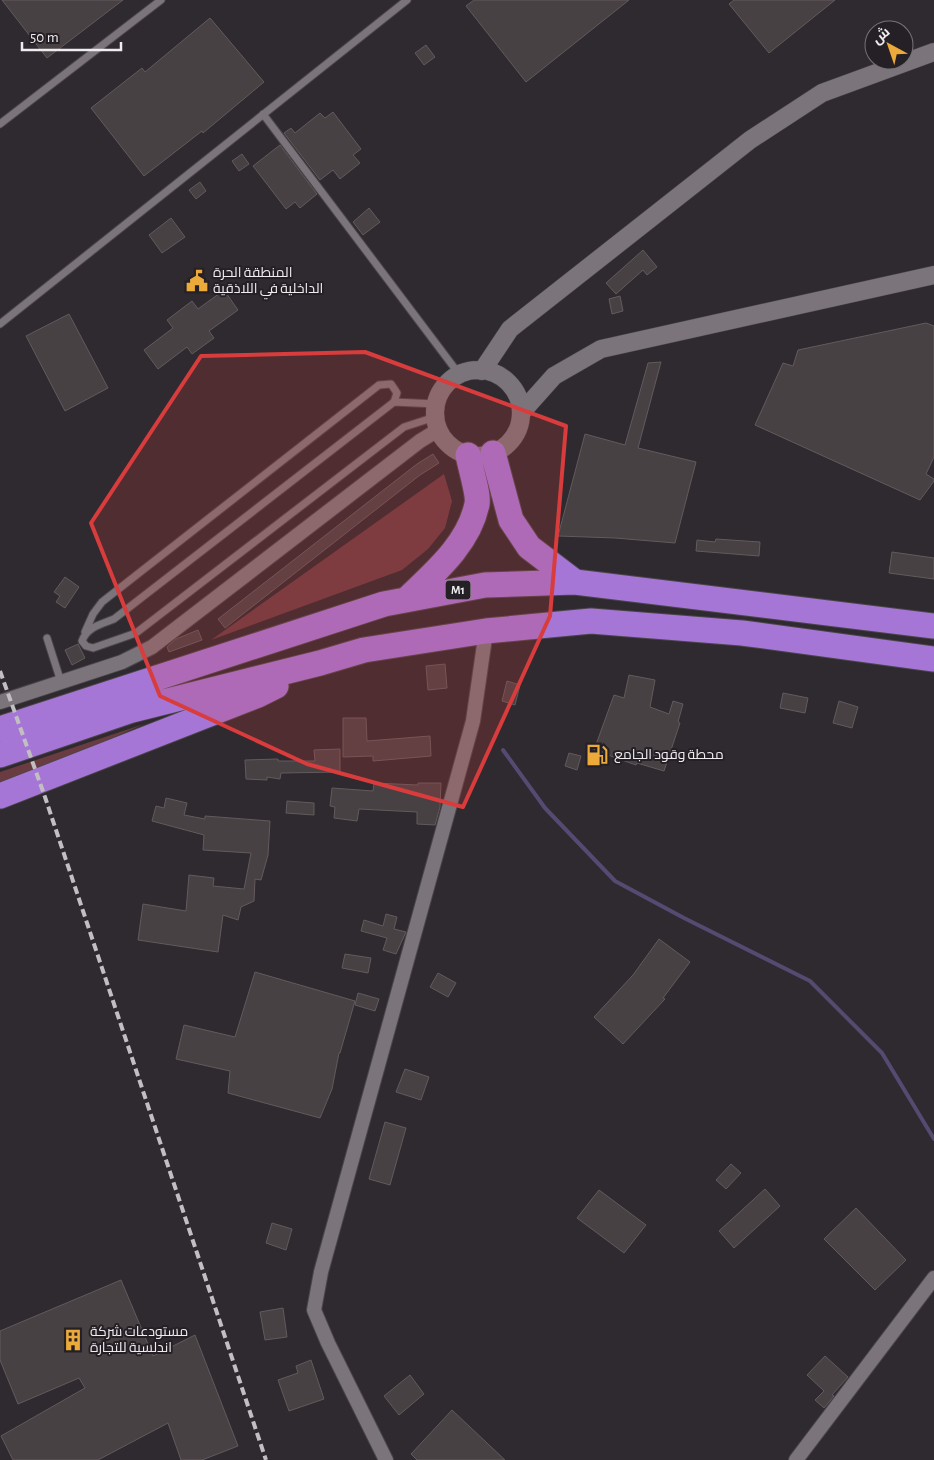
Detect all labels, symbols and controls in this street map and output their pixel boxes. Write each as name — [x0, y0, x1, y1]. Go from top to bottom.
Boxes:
scale bar — [22, 20, 121, 52]
north arrow — [864, 20, 914, 70]
text: ش — [869, 23, 893, 48]
text: 50 m — [30, 30, 59, 45]
place label: المنطقة الحرة الداخلية في اللاذقية — [213, 266, 323, 300]
public building icon: المنطقة الحرة الداخلية في اللاذقية — [184, 268, 210, 294]
road number: M1 — [446, 580, 470, 600]
fuel station icon: محطة وقود الجامع — [584, 742, 610, 768]
place label: محطة وقود الجامع — [614, 748, 724, 763]
place label: مستودعات شركة اندلسية للتجارة — [90, 1325, 188, 1355]
building icon: مستودعات شركة اندلسية للتجارة — [60, 1327, 86, 1353]

